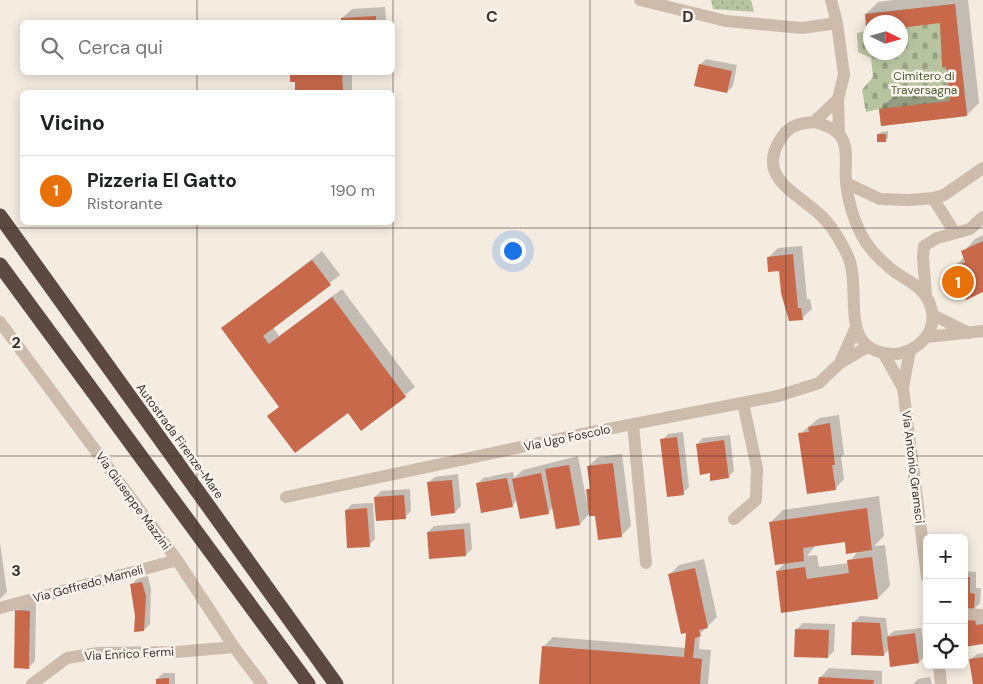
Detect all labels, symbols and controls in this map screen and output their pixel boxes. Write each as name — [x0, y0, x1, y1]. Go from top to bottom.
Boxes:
text: C — [486, 6, 498, 27]
text: D — [682, 6, 694, 27]
north arrow — [863, 15, 908, 60]
search box — [20, 20, 395, 75]
icon: search — [38, 34, 66, 62]
text: Cerca qui — [78, 35, 163, 60]
park label: Cimitero di Traversagna — [891, 68, 957, 98]
text: Vicino — [40, 109, 105, 137]
text: Pizzeria El Gatto — [87, 168, 237, 193]
text: 1 — [53, 180, 59, 201]
text: 190 m — [331, 180, 375, 201]
text: Ristorante — [87, 193, 163, 214]
your location — [500, 238, 526, 264]
pin: 1 — [942, 263, 974, 301]
text: 2 — [11, 332, 21, 353]
street label: Autostrada Firenze-Mare — [133, 380, 227, 502]
street label: Via Antonio Gramsci — [898, 410, 928, 525]
street label: Via Ugo Foscolo — [522, 421, 612, 455]
street label: Via Giuseppe Mazzini — [92, 449, 174, 553]
map controls — [923, 534, 968, 669]
button: + — [923, 534, 968, 579]
text: 3 — [11, 560, 21, 581]
street label: Via Goffredo Mameli — [31, 562, 145, 606]
button: − — [923, 579, 968, 624]
button: locate — [923, 624, 968, 669]
street label: Via Enrico Fermi — [84, 644, 174, 664]

